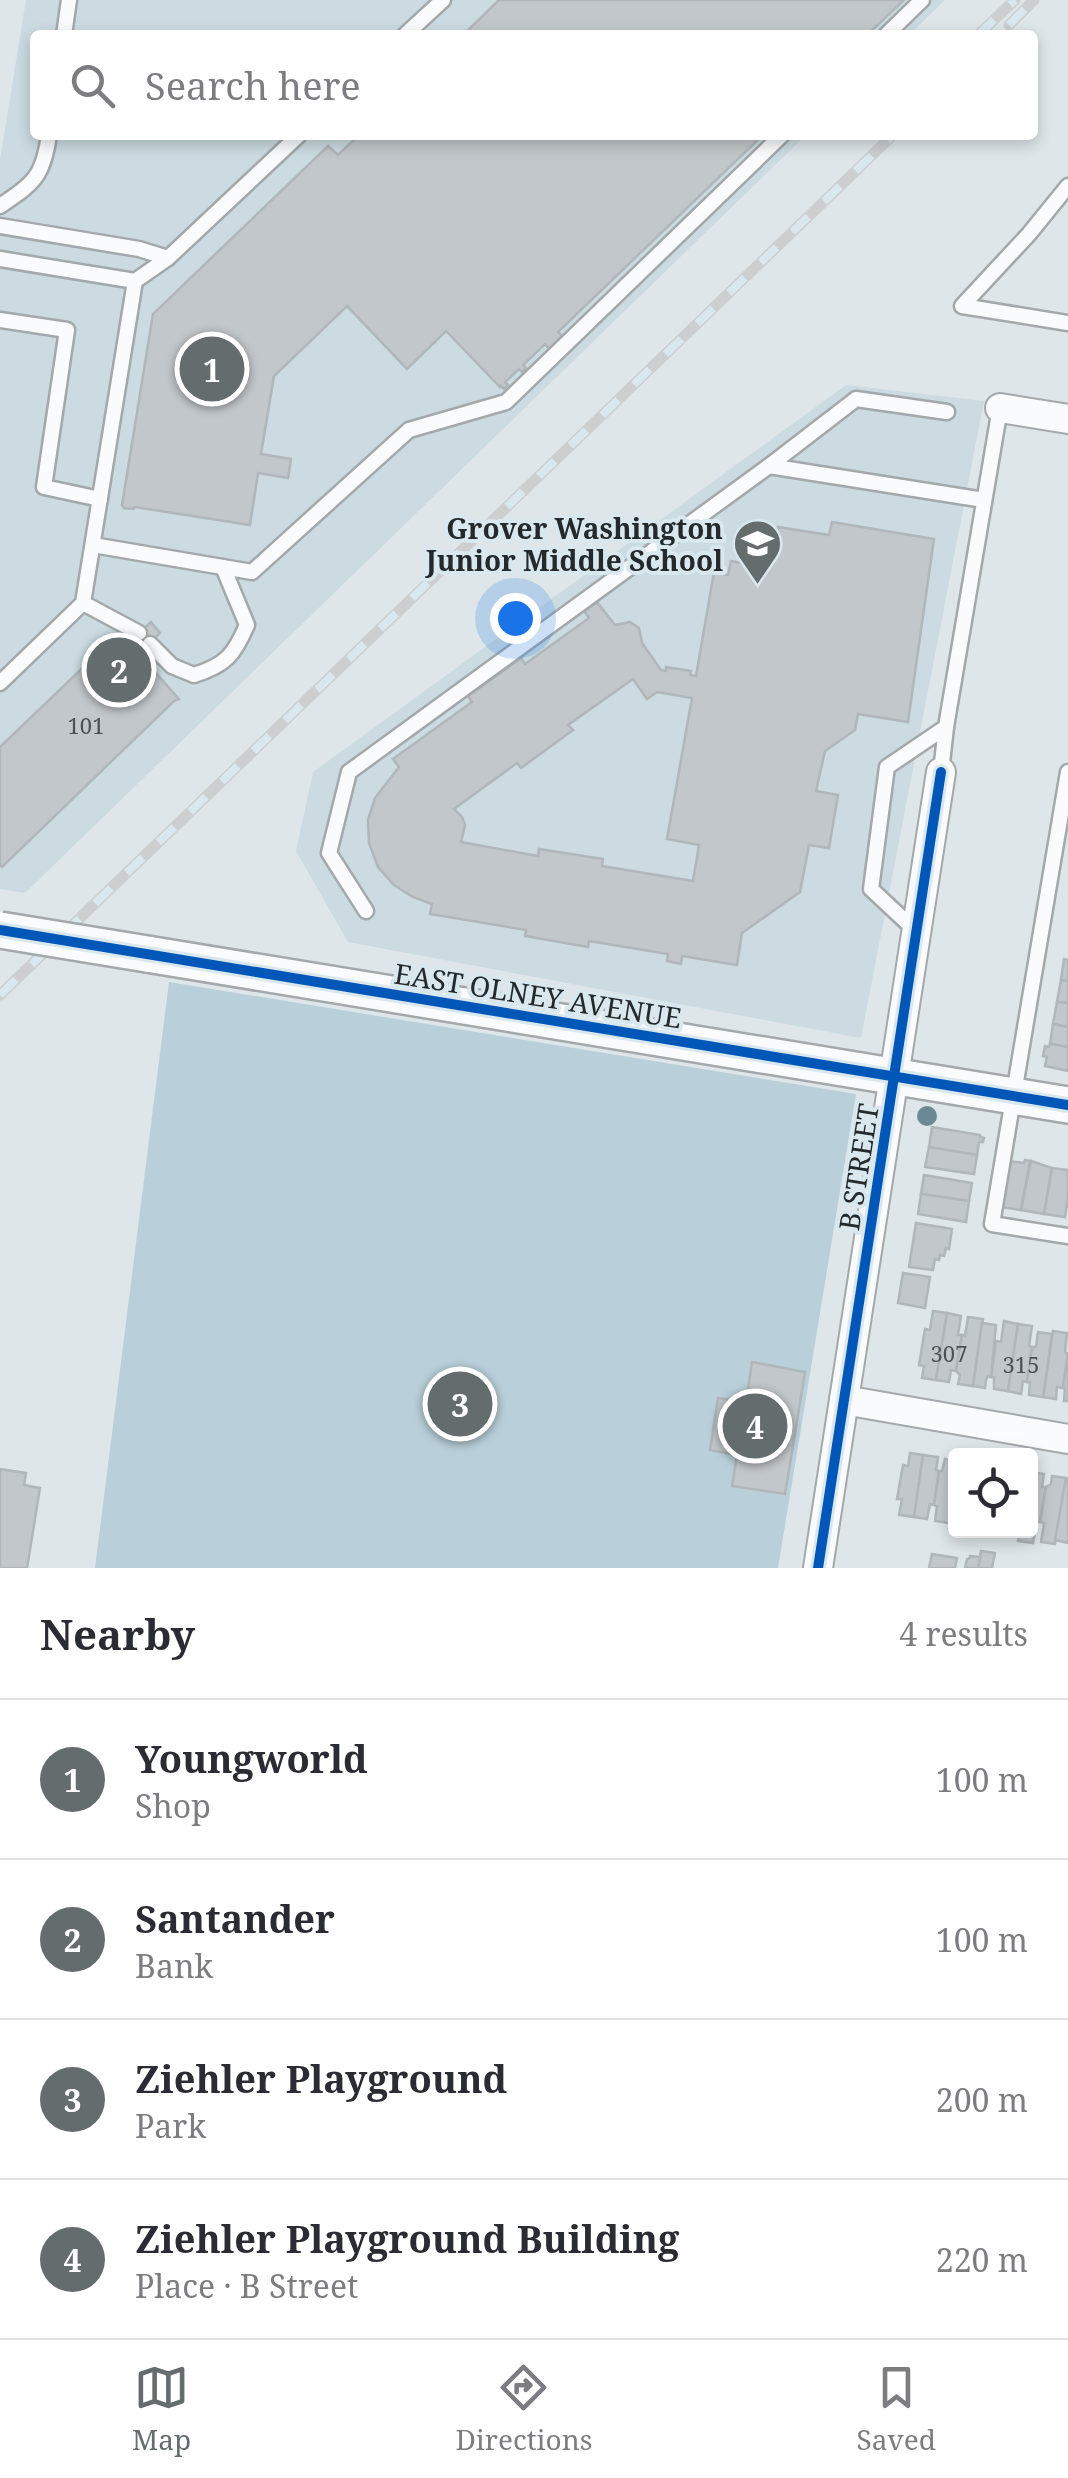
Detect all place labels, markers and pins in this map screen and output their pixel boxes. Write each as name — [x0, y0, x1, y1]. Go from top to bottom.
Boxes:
pin: 1 — [180, 332, 244, 406]
place label: Grover Washington Junior Middle School — [425, 509, 723, 579]
school or university icon: Grover Washington Junior Middle School — [732, 518, 784, 586]
pin: 2 — [86, 632, 152, 708]
pin: 3 — [428, 1366, 492, 1442]
pin: 4 — [722, 1388, 788, 1464]

